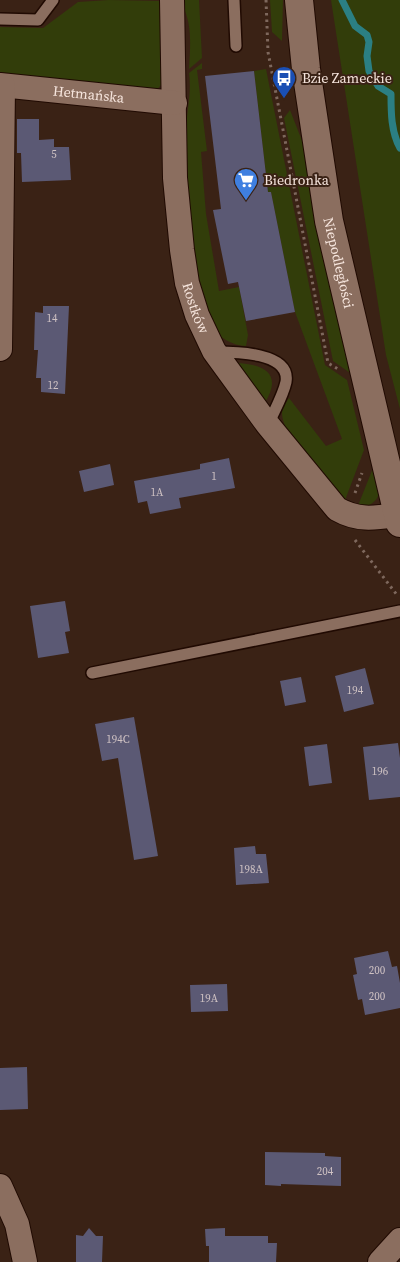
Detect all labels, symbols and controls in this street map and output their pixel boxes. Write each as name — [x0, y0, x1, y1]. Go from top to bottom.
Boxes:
bus stop icon: Bzie Zameckie — [271, 65, 297, 99]
place label: Bzie Zameckie — [302, 68, 392, 88]
street label: Hetmańska — [52, 81, 126, 108]
house number: 5 — [51, 147, 57, 162]
supermarket icon: Biedronka — [233, 167, 259, 201]
place label: Biedronka — [264, 170, 330, 190]
street label: Niepodległości — [318, 215, 359, 310]
street label: Rostków — [177, 280, 214, 337]
house number: 14 — [47, 311, 58, 326]
house number: 12 — [48, 378, 59, 393]
house number: 1 — [211, 469, 217, 484]
house number: 1A — [151, 485, 164, 500]
house number: 194 — [347, 683, 364, 698]
house number: 194C — [106, 732, 130, 747]
house number: 196 — [372, 764, 389, 779]
house number: 198A — [239, 862, 264, 877]
house number: 200 — [369, 963, 386, 978]
house number: 200 — [369, 989, 386, 1004]
house number: 19A — [200, 991, 219, 1006]
house number: 204 — [317, 1164, 334, 1179]

